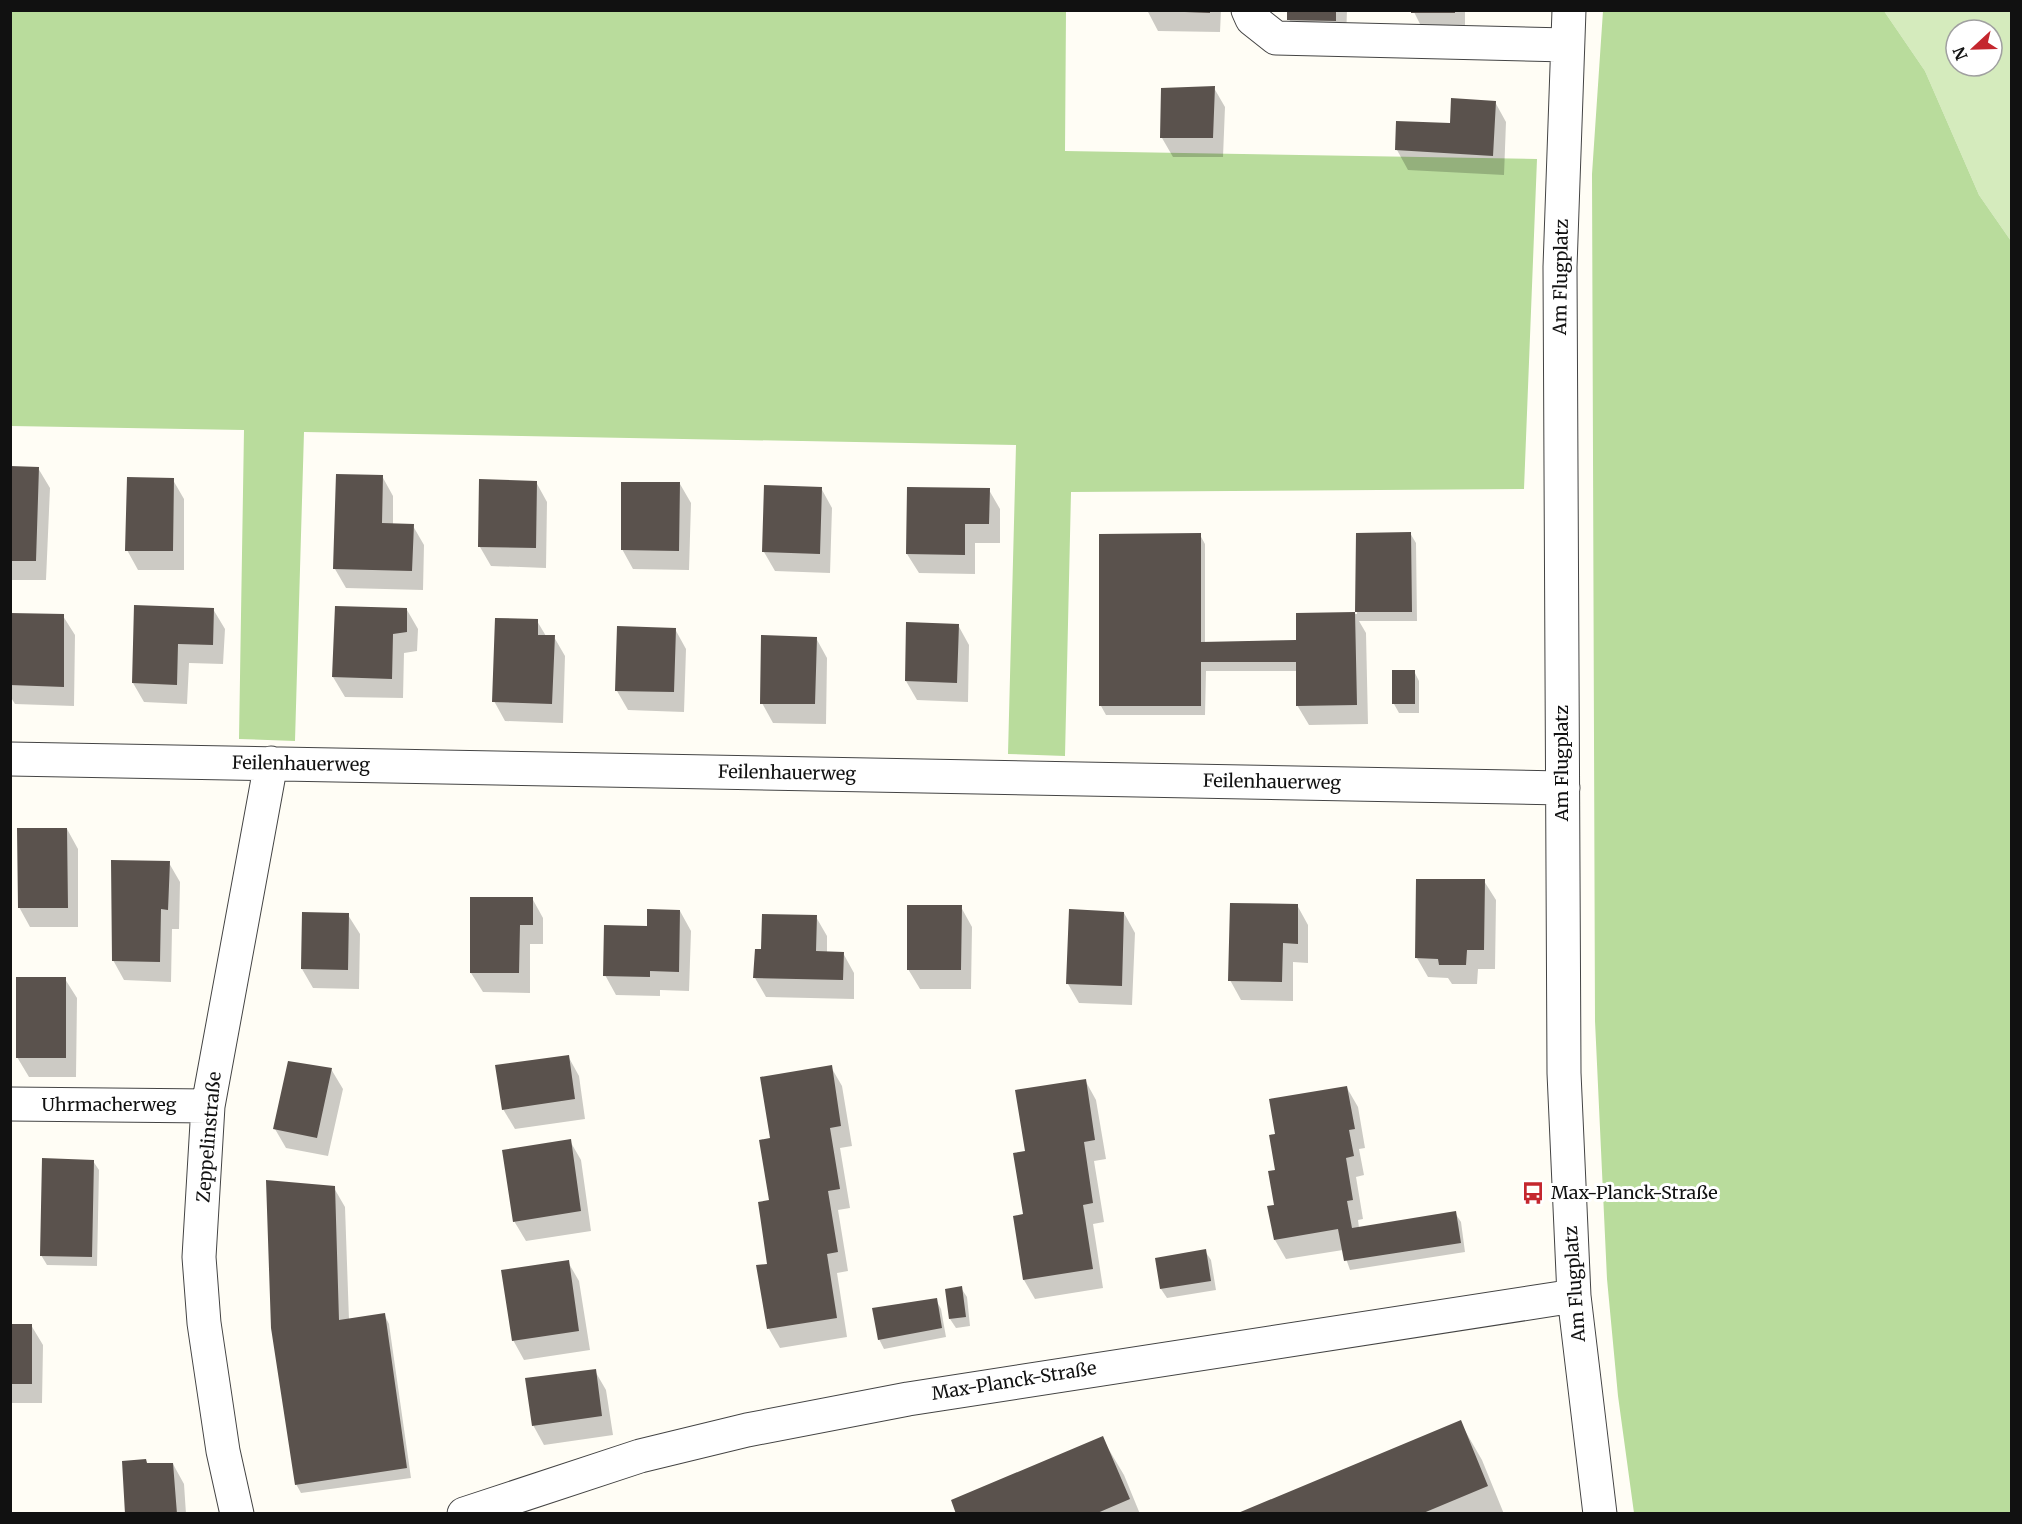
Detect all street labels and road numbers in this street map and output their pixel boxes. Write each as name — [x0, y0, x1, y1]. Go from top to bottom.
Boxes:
street label: Am Flugplatz — [1548, 218, 1573, 336]
street label: Am Flugplatz — [1550, 705, 1573, 822]
street label: Feilenhauerweg — [232, 751, 370, 776]
street label: Feilenhauerweg — [718, 760, 856, 785]
street label: Feilenhauerweg — [1203, 769, 1341, 794]
street label: Zeppelinstraße — [191, 1071, 226, 1203]
street label: Uhrmacherweg — [42, 1093, 177, 1116]
street label: Am Flugplatz — [1559, 1225, 1590, 1344]
street label: Max-Planck-Straße — [930, 1356, 1098, 1405]

